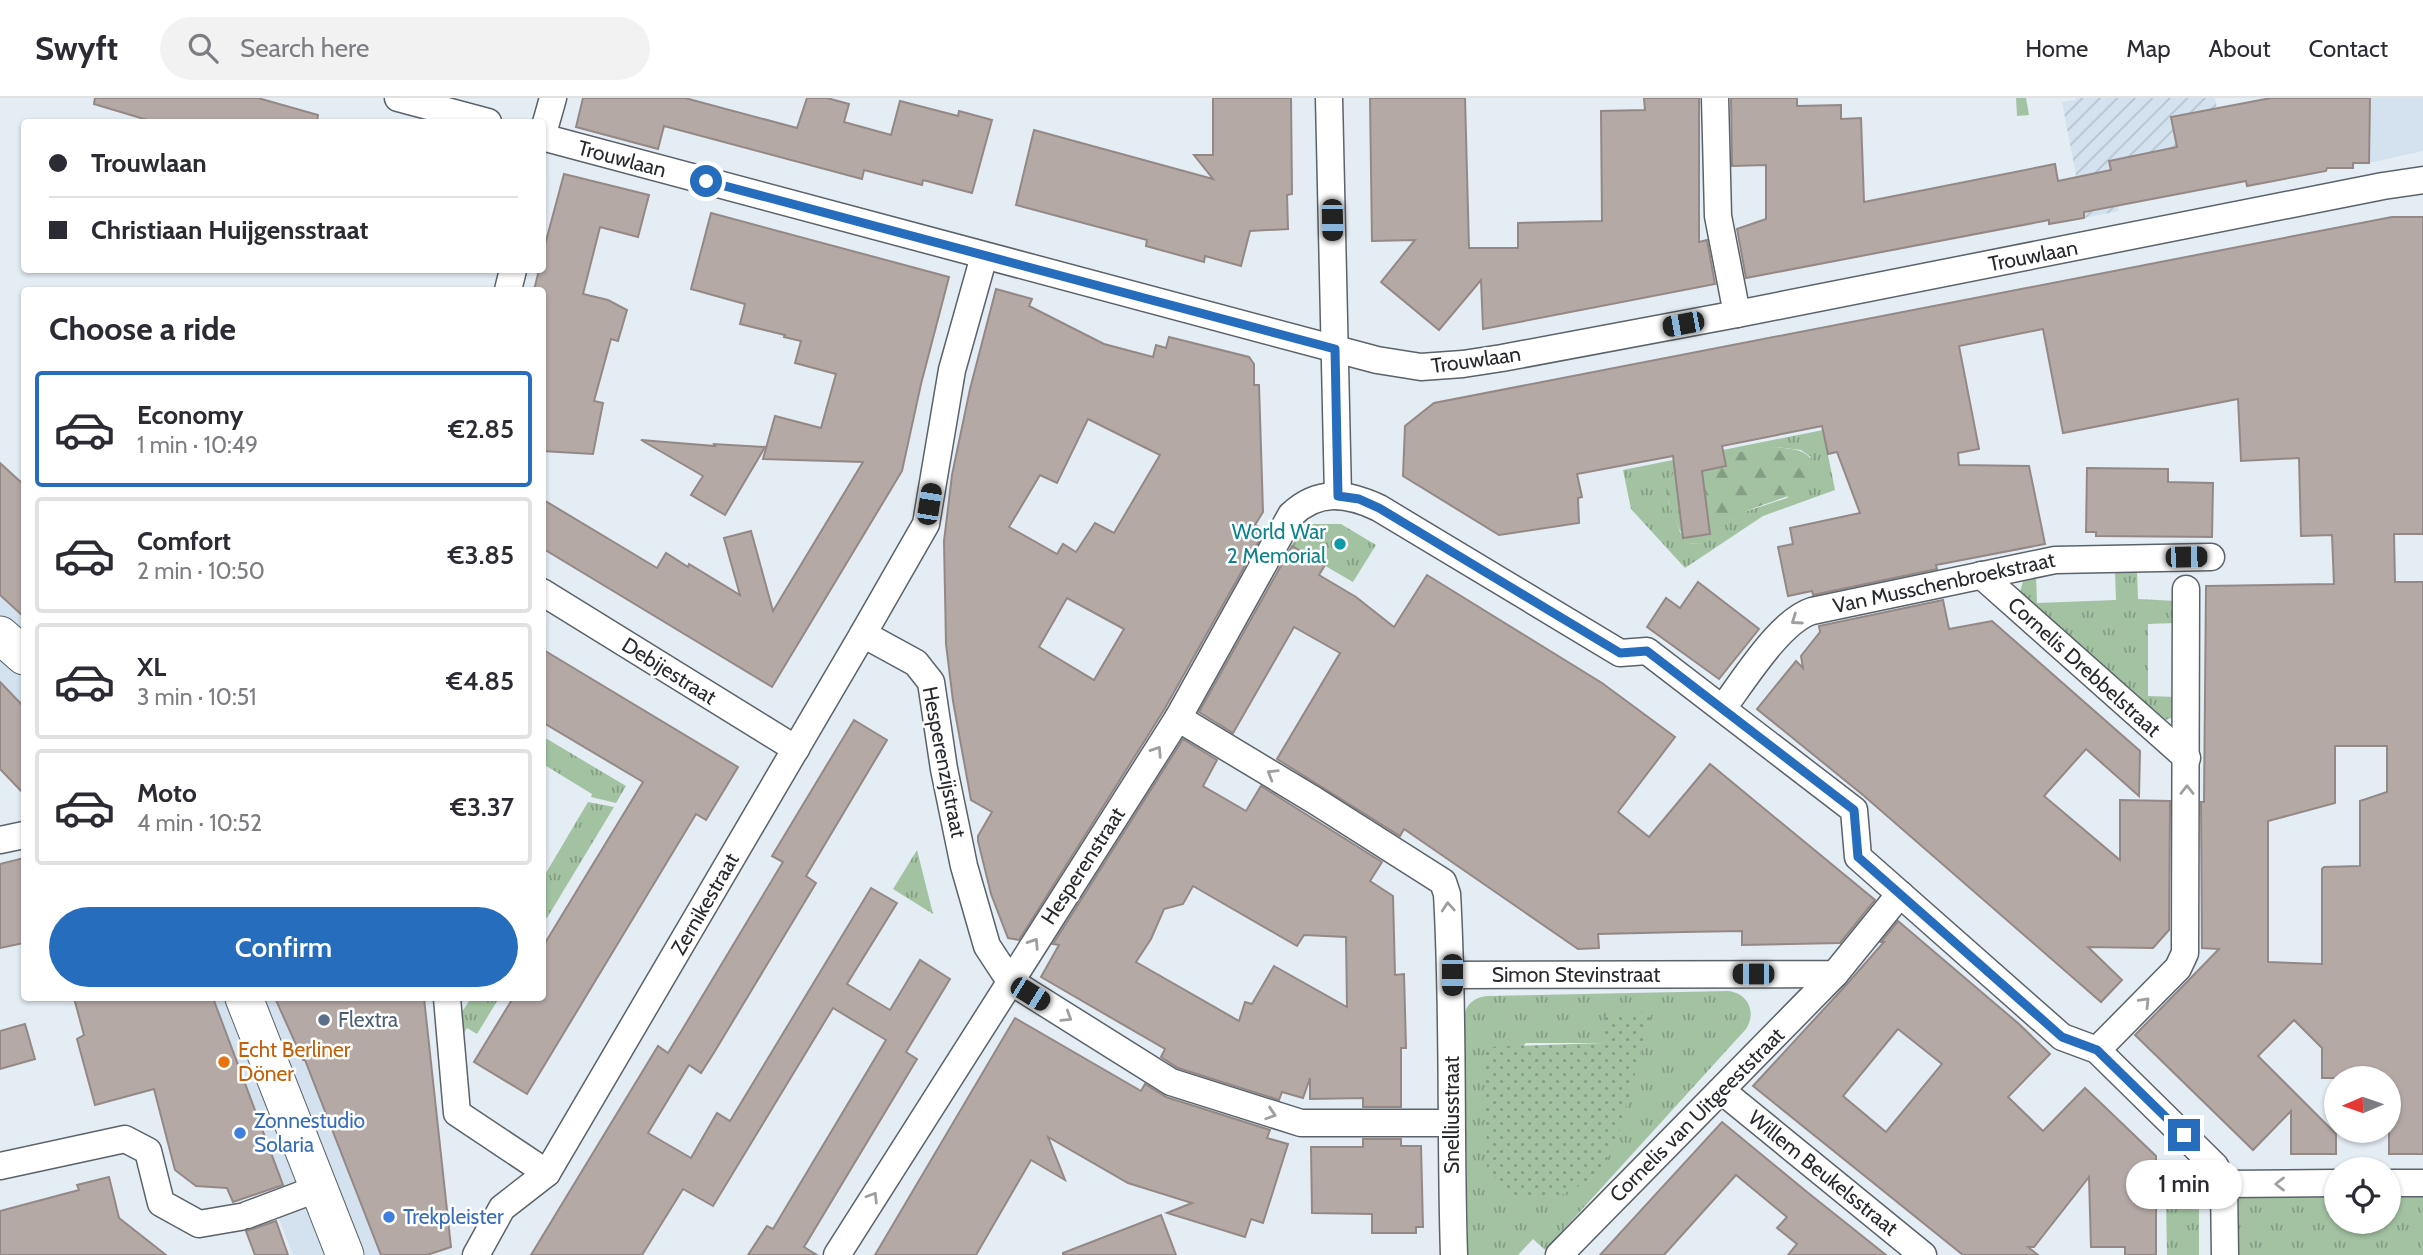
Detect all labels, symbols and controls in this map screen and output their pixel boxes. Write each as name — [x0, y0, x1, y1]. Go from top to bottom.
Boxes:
search box — [160, 17, 650, 80]
text: Swyft — [35, 28, 118, 68]
icon: search — [184, 29, 222, 67]
text: Search here — [240, 32, 369, 64]
text: Home — [2025, 34, 2088, 63]
text: Map — [2126, 34, 2171, 63]
text: About — [2209, 34, 2271, 63]
text: Contact — [2309, 34, 2388, 63]
street label: Trouwlaan — [575, 135, 669, 182]
text: Trouwlaan — [91, 147, 207, 179]
route start — [690, 165, 722, 197]
car — [1322, 199, 1343, 241]
text: Christiaan Huijgensstraat — [91, 214, 368, 246]
street label: Trouwlaan — [1986, 235, 2080, 276]
text: Choose a ride — [49, 309, 236, 348]
car — [1661, 310, 1706, 338]
street label: Trouwlaan — [1429, 341, 1522, 378]
icon: car — [53, 398, 116, 461]
text: Economy — [137, 399, 243, 431]
text: €2.85 — [448, 413, 514, 445]
text: 1 min · 10:49 — [137, 431, 258, 459]
car — [916, 482, 943, 526]
place label: World War 2 Memorial — [1227, 519, 1326, 568]
icon: car — [53, 524, 116, 587]
text: Comfort — [137, 525, 231, 557]
marker: World War 2 Memorial — [1332, 536, 1348, 552]
text: €3.85 — [448, 539, 514, 571]
car — [2165, 546, 2208, 568]
street label: Van Musschenbroekstraat — [1831, 547, 2057, 618]
text: 2 min · 10:50 — [137, 557, 265, 585]
street label: Cornelis Drebbelstraat — [2003, 592, 2166, 742]
one-way arrow — [1791, 612, 1804, 624]
street label: Debijestraat — [617, 632, 721, 710]
icon: car — [53, 650, 116, 713]
text: XL — [137, 651, 166, 683]
text: €4.85 — [446, 665, 514, 697]
text: 3 min · 10:51 — [137, 683, 257, 711]
street label: Hesperenzijstraat — [917, 684, 971, 840]
one-way arrow — [1148, 746, 1161, 759]
one-way arrow — [1266, 770, 1279, 783]
icon: car — [53, 776, 116, 839]
text: Moto — [137, 777, 197, 809]
one-way arrow — [2179, 784, 2195, 794]
text: €3.37 — [450, 791, 514, 823]
street label: Hesperenstraat — [1035, 802, 1130, 929]
text: 4 min · 10:52 — [137, 809, 262, 837]
street label: Zernikestraat — [665, 848, 744, 959]
one-way arrow — [1440, 901, 1455, 912]
button: Confirm — [49, 907, 518, 987]
one-way arrow — [1026, 937, 1039, 950]
car — [1442, 954, 1463, 996]
street label: Simon Stevinstraat — [1492, 962, 1660, 987]
car — [1733, 964, 1775, 985]
car — [1007, 974, 1054, 1014]
one-way arrow — [2136, 997, 2149, 1010]
place label: Flextra — [338, 1007, 398, 1032]
one-way arrow — [1060, 1009, 1073, 1022]
marker: Flextra — [316, 1012, 332, 1028]
street label: Cornelis van Uitgeeststraat — [1604, 1022, 1789, 1207]
place label: Echt Berliner Döner — [238, 1037, 351, 1086]
marker: Echt Berliner Döner — [216, 1054, 232, 1070]
street label: Snelliusstraat — [1439, 1056, 1464, 1174]
north arrow — [2324, 1066, 2401, 1143]
map controls — [2324, 1066, 2401, 1234]
street label: Willem Beukelsstraat — [1744, 1105, 1903, 1240]
one-way arrow — [1265, 1106, 1277, 1120]
place label: Zonnestudio Solaria — [254, 1108, 365, 1157]
route end — [2168, 1119, 2200, 1151]
marker: Zonnestudio Solaria — [232, 1125, 248, 1141]
button: locate — [2324, 1157, 2401, 1234]
callout: 1 min — [2126, 1160, 2242, 1208]
text: 1 min — [2158, 1170, 2210, 1198]
one-way arrow — [2274, 1176, 2285, 1192]
one-way arrow — [865, 1192, 878, 1205]
place label: Trekpleister — [403, 1204, 504, 1229]
marker: Trekpleister — [381, 1209, 397, 1225]

